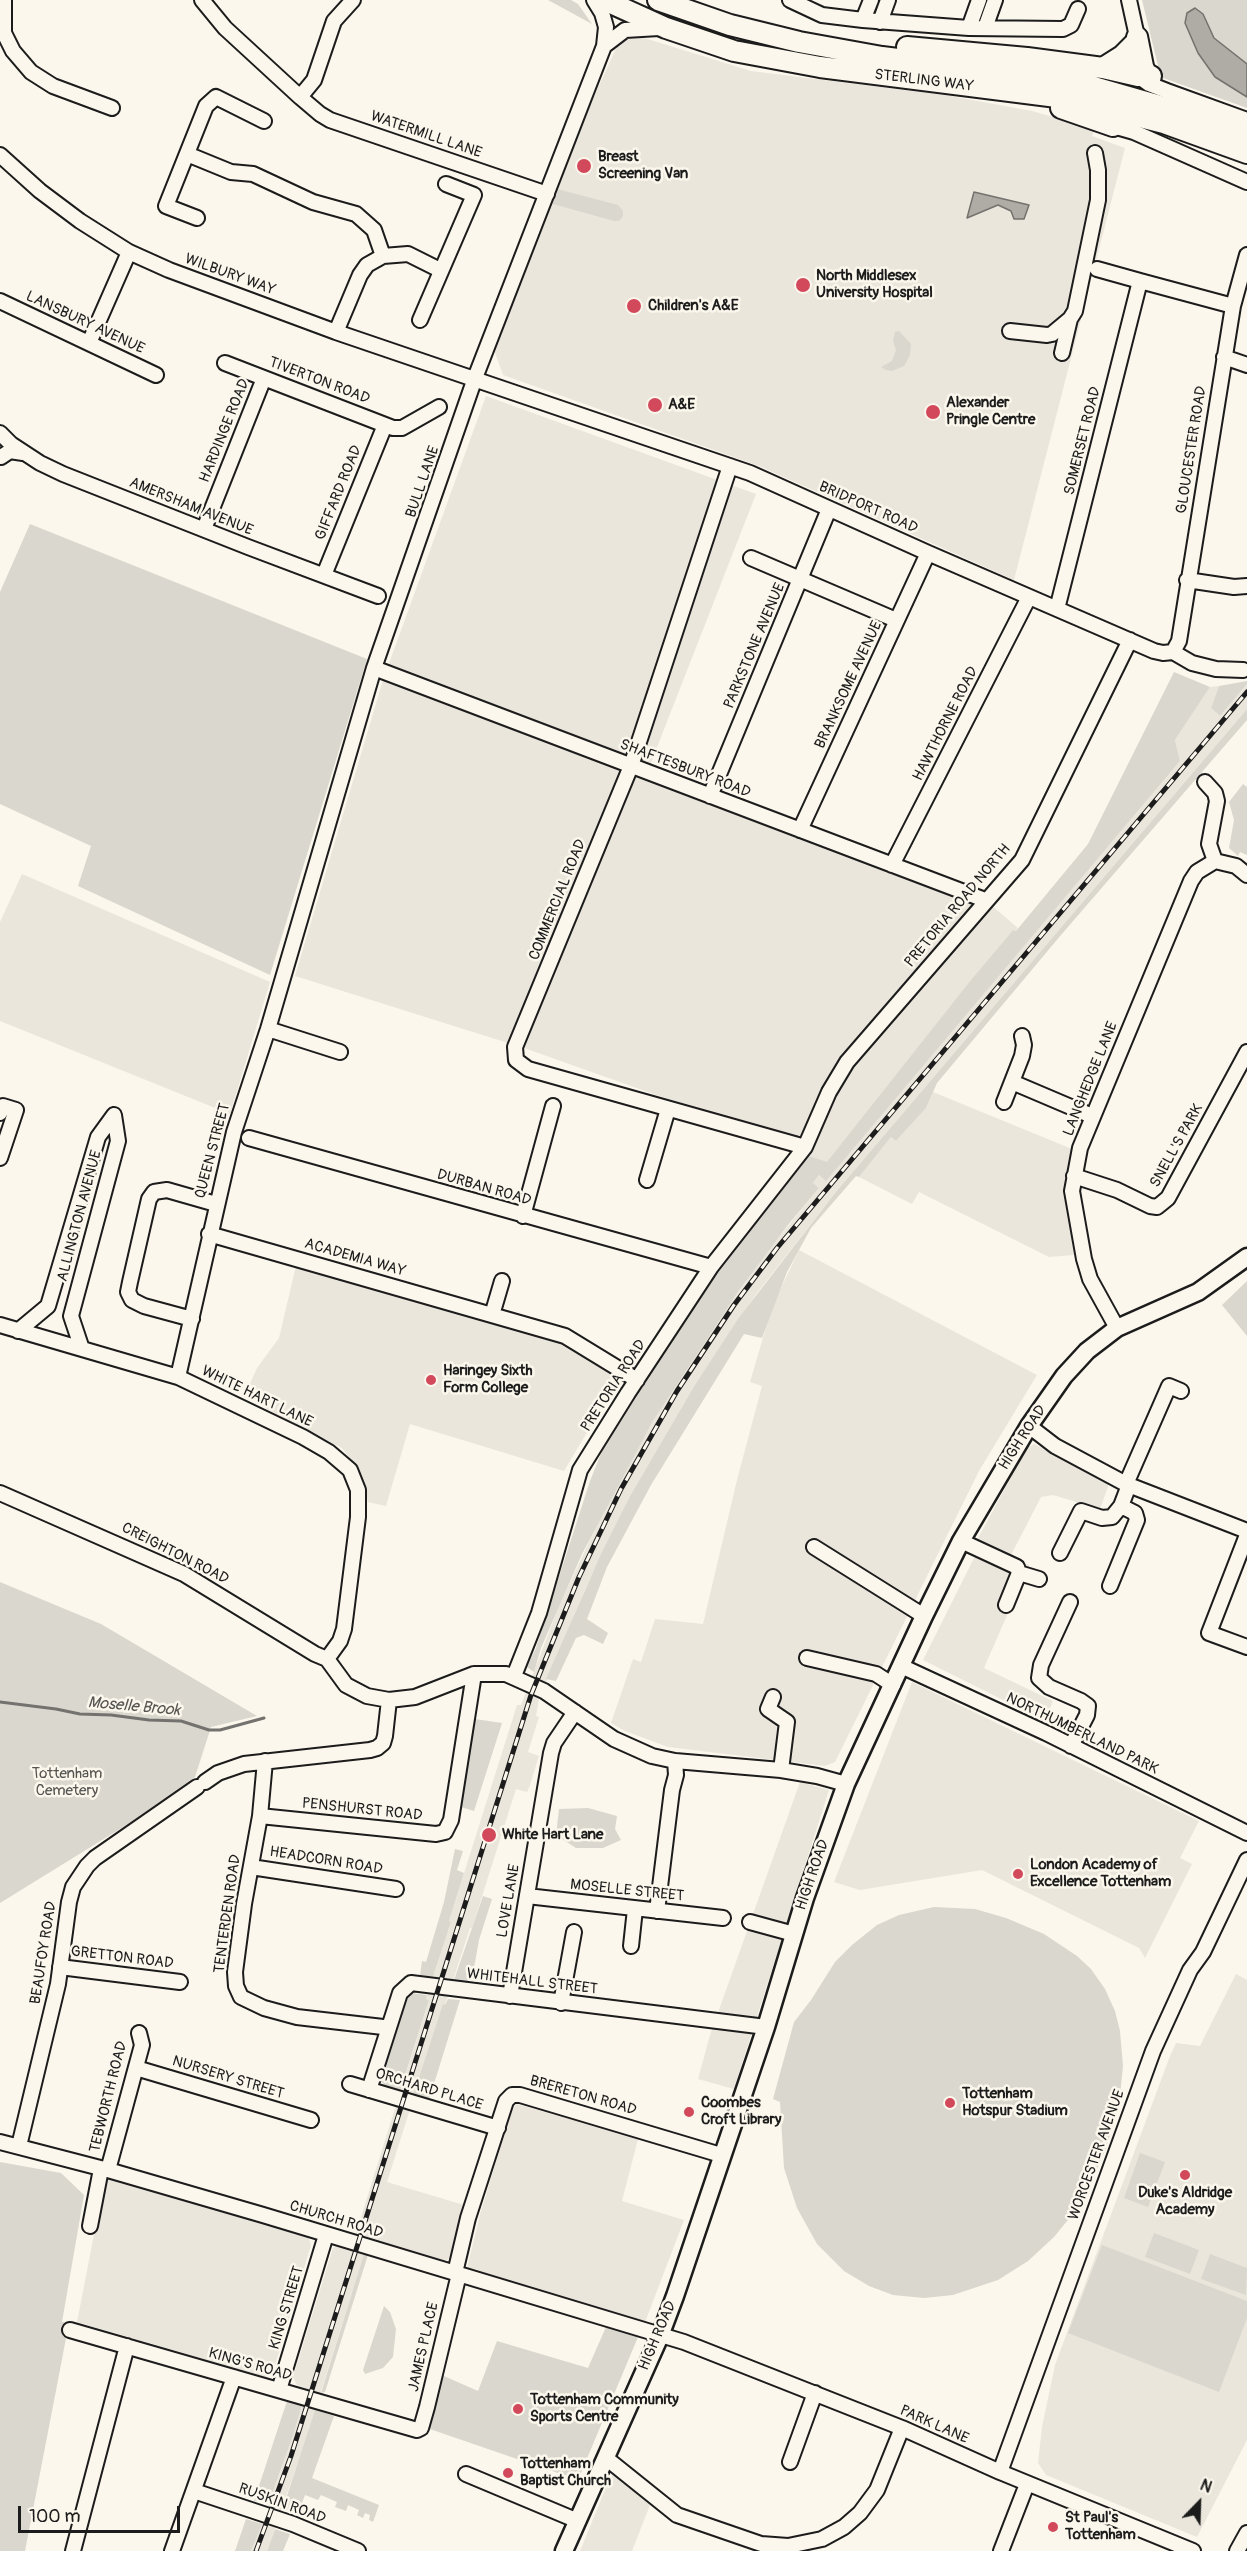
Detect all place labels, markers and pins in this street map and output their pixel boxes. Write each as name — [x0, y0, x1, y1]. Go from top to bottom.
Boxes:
place label: Breast Screening Van — [598, 148, 688, 183]
marker: Breast Screening Van — [575, 157, 593, 175]
place label: North Middlesex University Hospital — [816, 267, 933, 302]
marker: North Middlesex University Hospital — [794, 276, 812, 294]
marker: Children's A&E — [625, 297, 643, 315]
place label: Children's A&E — [648, 297, 739, 315]
place label: Alexander Pringle Centre — [946, 394, 1035, 429]
marker: A&E — [646, 396, 664, 414]
place label: A&E — [668, 396, 695, 414]
marker: Alexander Pringle Centre — [924, 403, 942, 421]
place label: Haringey Sixth Form College — [443, 1362, 532, 1397]
marker: Haringey Sixth Form College — [424, 1373, 438, 1387]
marker: White Hart Lane — [480, 1826, 498, 1844]
place label: White Hart Lane — [502, 1826, 603, 1844]
place label: London Academy of Excellence Tottenham — [1030, 1856, 1171, 1891]
marker: London Academy of Excellence Tottenham — [1011, 1867, 1025, 1881]
place label: Tottenham Hotspur Stadium — [962, 2085, 1068, 2120]
place label: Coombes Croft Library — [701, 2094, 781, 2129]
marker: Tottenham Hotspur Stadium — [943, 2096, 957, 2110]
marker: Coombes Croft Library — [682, 2105, 696, 2119]
marker: Duke's Aldridge Academy — [1178, 2168, 1192, 2182]
place label: Duke's Aldridge Academy — [1138, 2184, 1232, 2219]
place label: Tottenham Community Sports Centre — [530, 2391, 679, 2426]
marker: Tottenham Community Sports Centre — [511, 2402, 525, 2416]
place label: Tottenham Baptist Church — [520, 2455, 611, 2490]
marker: Tottenham Baptist Church — [501, 2466, 515, 2480]
place label: St Paul's Tottenham — [1065, 2509, 1136, 2544]
marker: St Paul's Tottenham — [1046, 2520, 1060, 2534]

